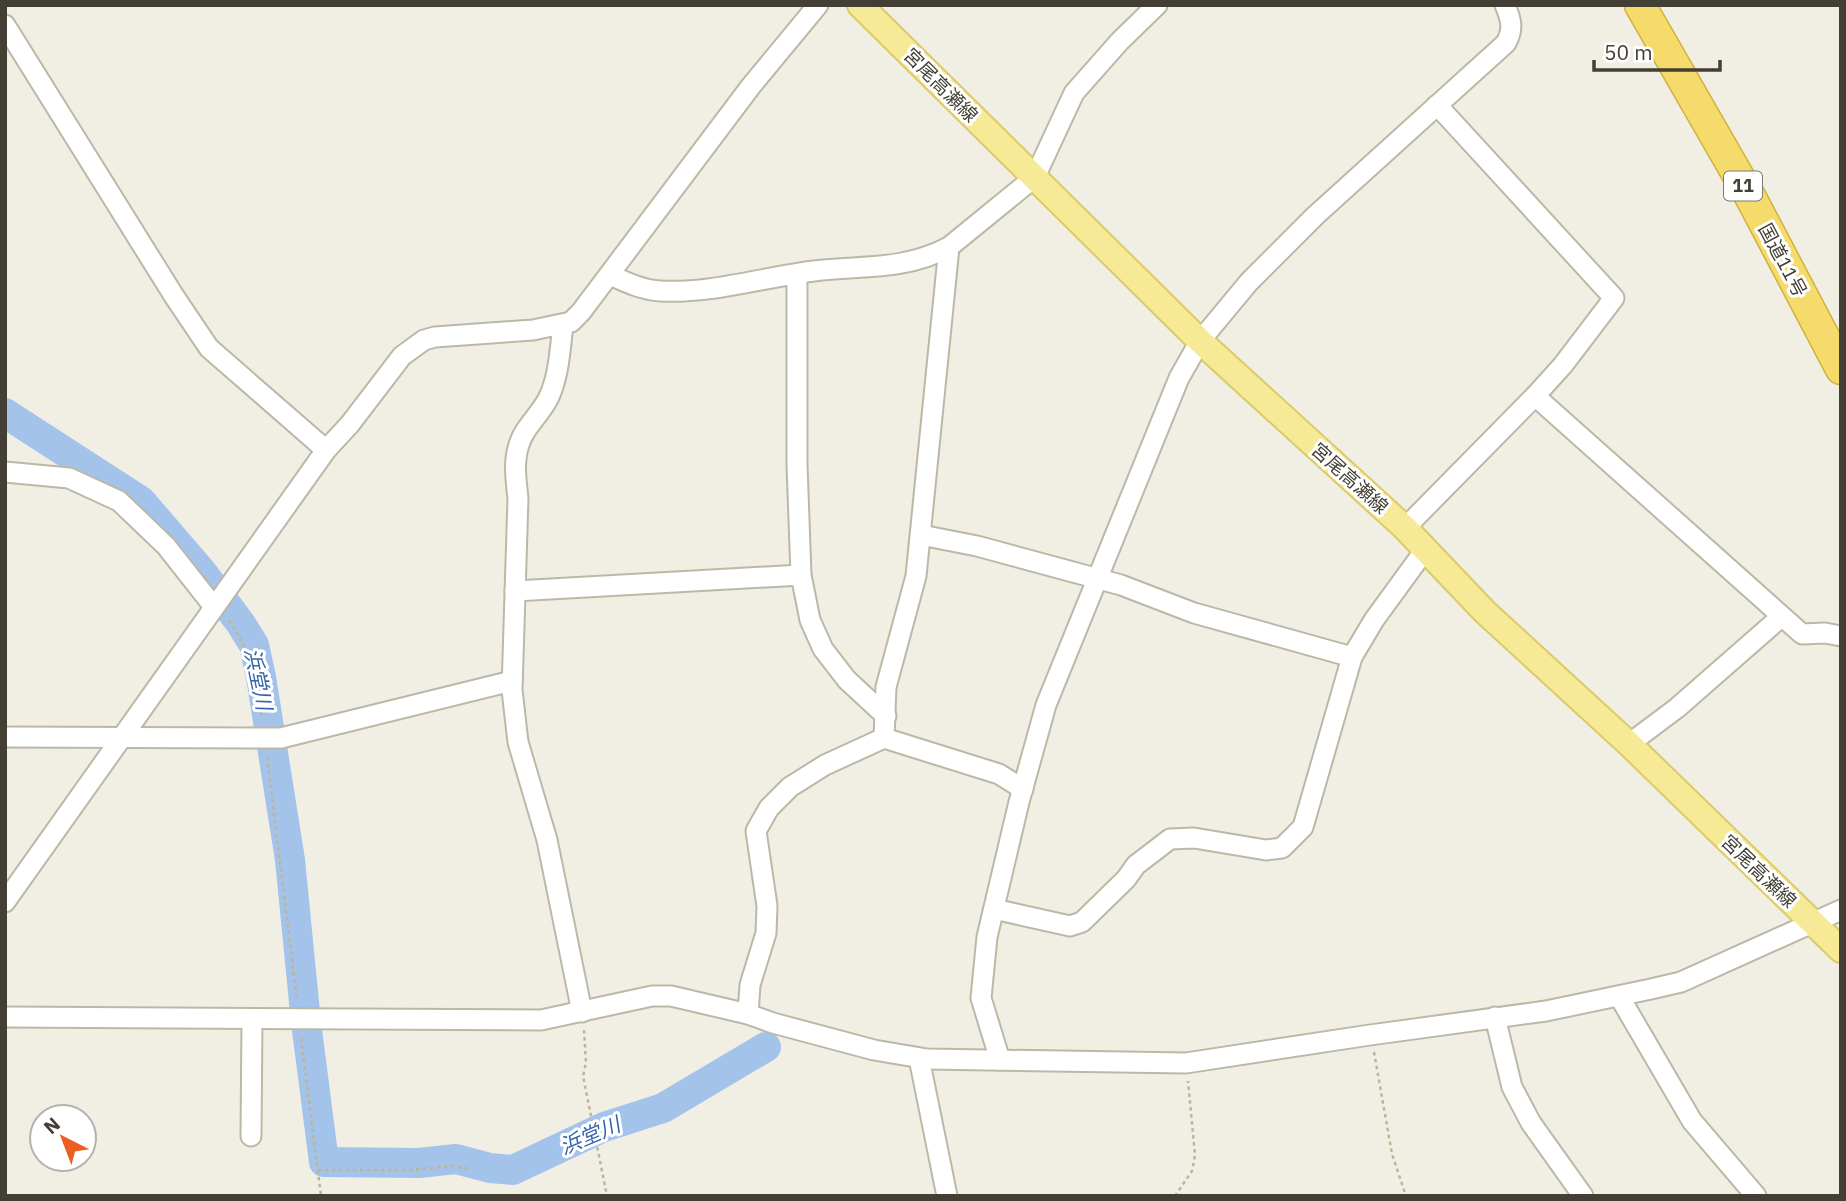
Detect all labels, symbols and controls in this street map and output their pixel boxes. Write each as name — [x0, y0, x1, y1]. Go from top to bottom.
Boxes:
scale bar — [1594, 28, 1720, 72]
text: 50 m — [1604, 38, 1653, 66]
street label: 宮尾高瀬線 — [899, 43, 983, 127]
road number: 11 — [1724, 172, 1762, 201]
street label: 国道11号 — [1754, 219, 1812, 301]
street label: 宮尾高瀬線 — [1307, 437, 1393, 519]
water label: 浜堂川 — [239, 645, 280, 714]
street label: 宮尾高瀬線 — [1716, 829, 1802, 913]
north arrow — [28, 1103, 98, 1173]
water label: 浜堂川 — [555, 1109, 626, 1160]
text: N — [38, 1112, 65, 1139]

